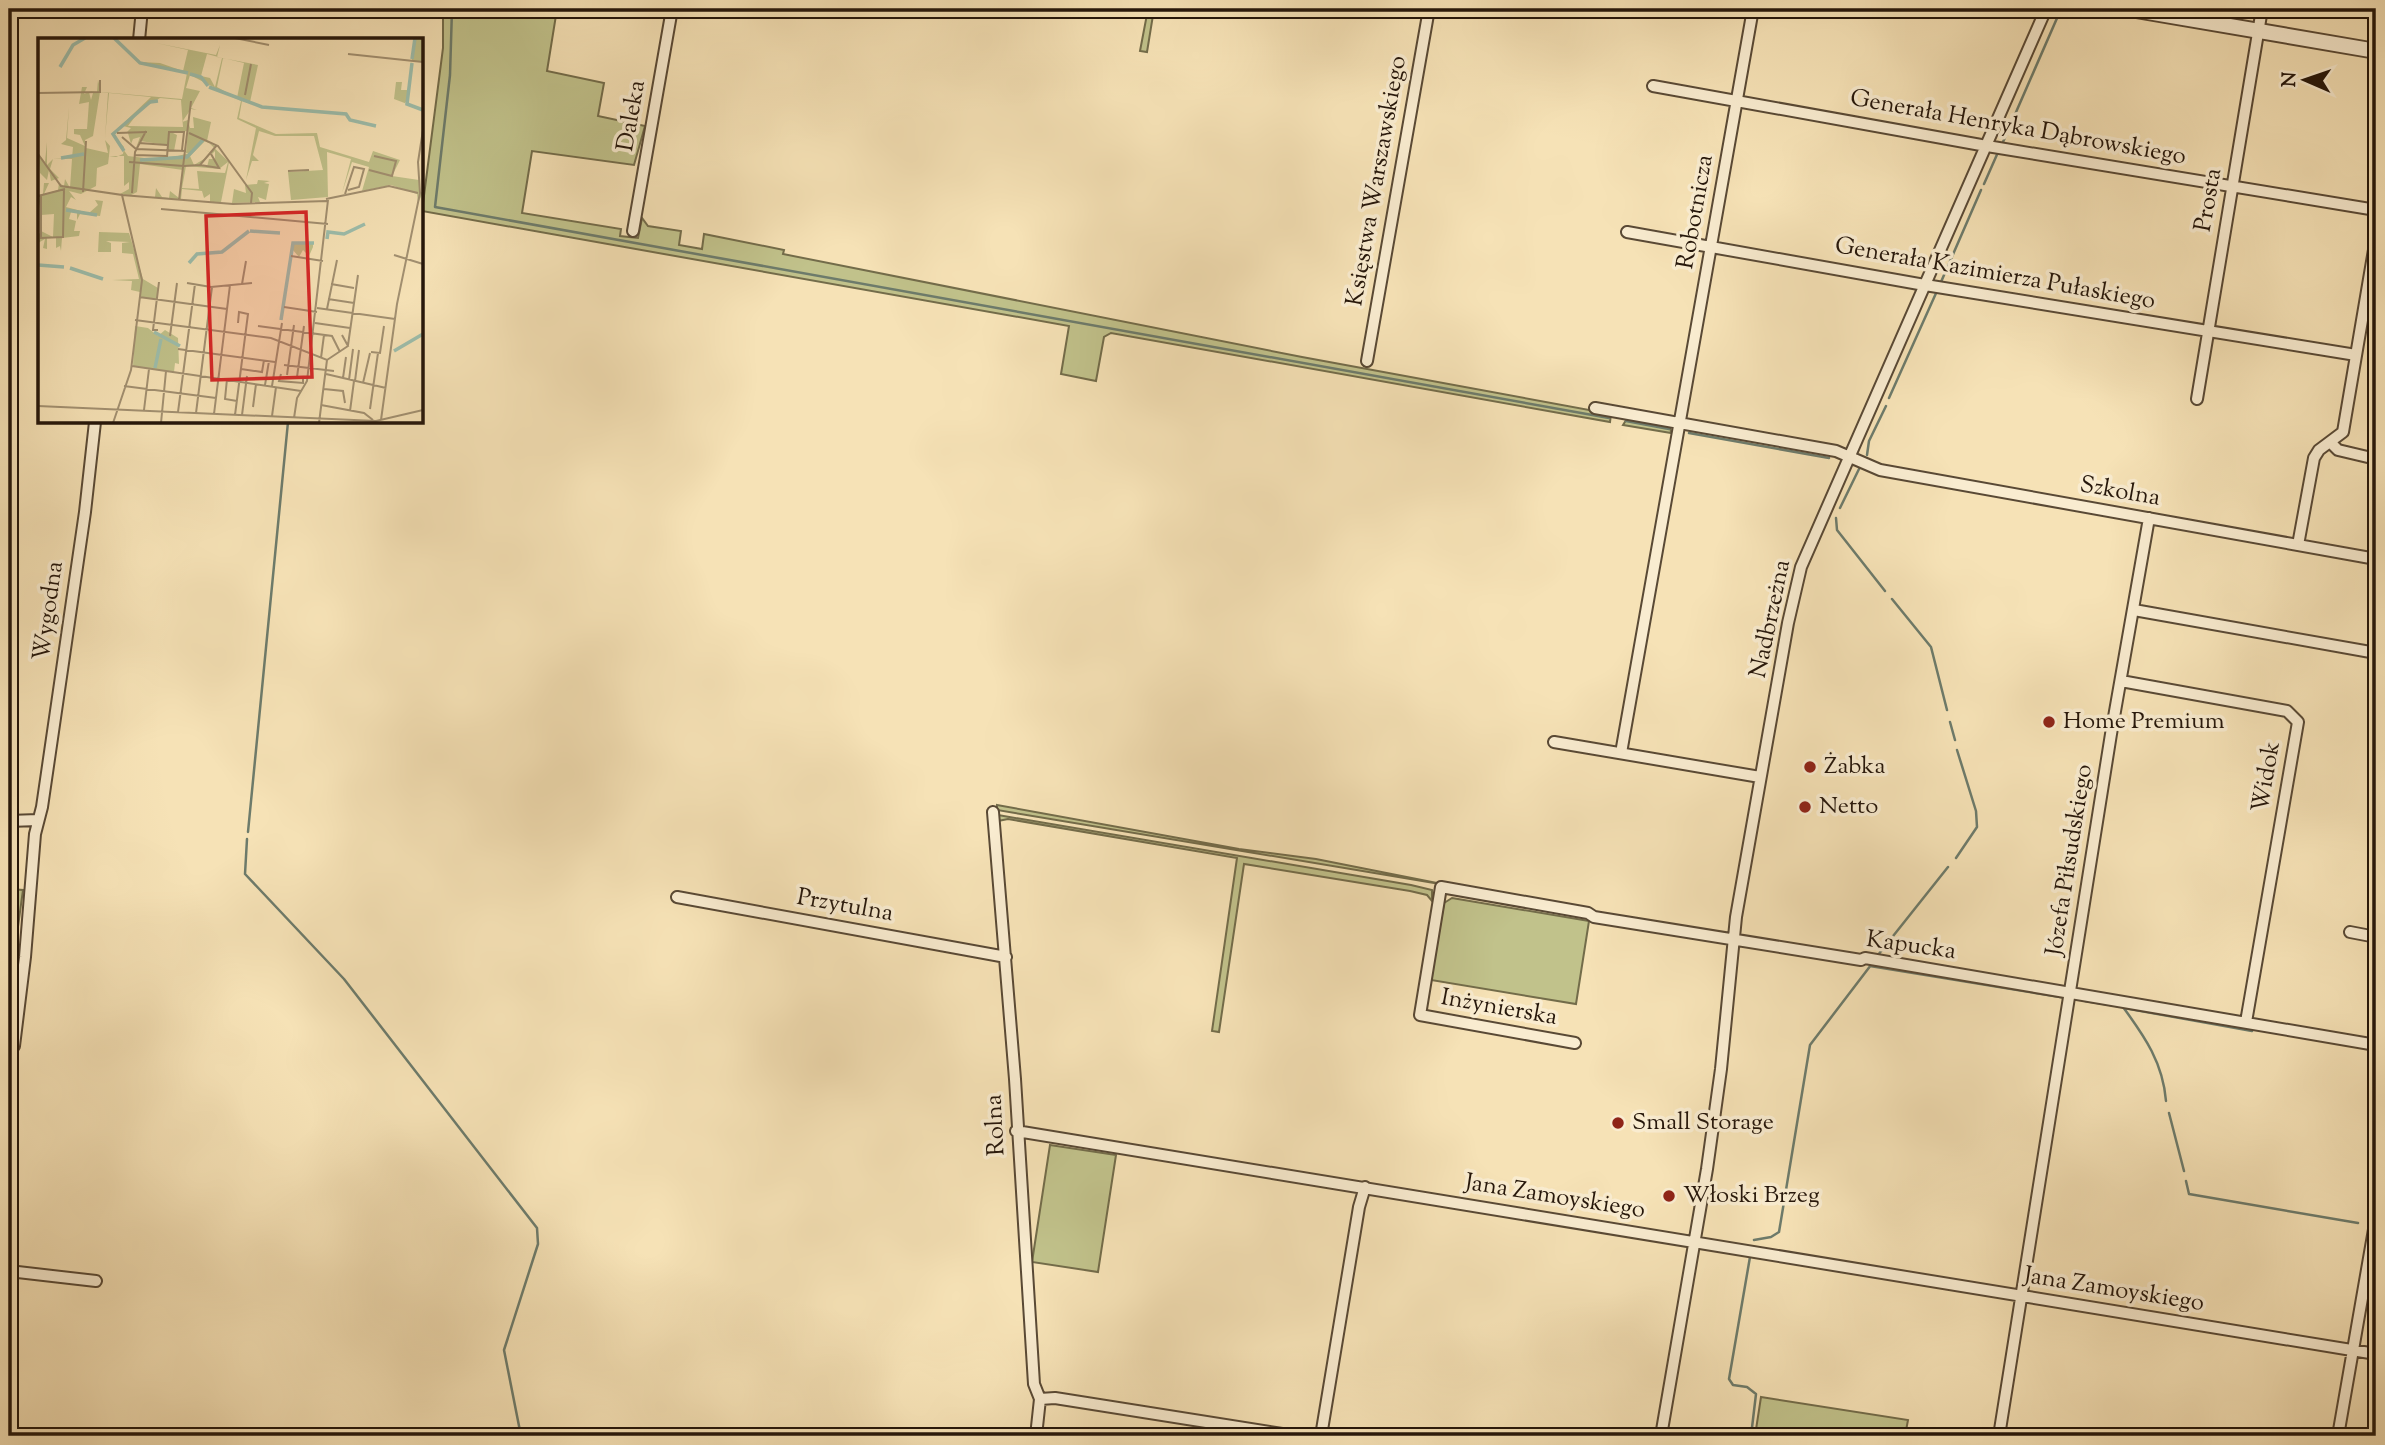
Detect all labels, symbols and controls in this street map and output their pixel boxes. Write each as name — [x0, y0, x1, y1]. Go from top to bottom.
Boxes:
inset map — [38, 38, 424, 424]
north arrow — [2270, 46, 2340, 116]
street label: Księstwa Warszawskiego — [1338, 53, 1416, 309]
text: N — [2277, 71, 2304, 88]
street label: Daleka — [609, 78, 655, 154]
street label: Generała Henryka Dąbrowskiego — [1847, 82, 2189, 174]
street label: Robotnicza — [1669, 152, 1723, 272]
street label: Prosta — [2187, 166, 2231, 234]
street label: Generała Kazimierza Pułaskiego — [1832, 229, 2158, 319]
street label: Szkolna — [2077, 468, 2163, 516]
street label: Nadbrzeżna — [1742, 557, 1800, 681]
street label: Wygodna — [25, 559, 73, 663]
place label: Home Premium — [2063, 705, 2225, 739]
marker: Home Premium — [2041, 714, 2057, 730]
street label: Widok — [2244, 739, 2290, 815]
place label: Żabka — [1824, 750, 1886, 784]
marker: Żabka — [1802, 759, 1818, 775]
street label: Józefa Piłsudskiego — [2038, 762, 2102, 960]
place label: Netto — [1819, 790, 1878, 824]
marker: Netto — [1797, 799, 1813, 815]
street label: Przytulna — [794, 881, 896, 931]
street label: Kapucka — [1864, 923, 1958, 969]
street label: Inżynierska — [1438, 981, 1560, 1035]
street label: Rolna — [977, 1093, 1015, 1157]
place label: Small Storage — [1632, 1106, 1774, 1140]
marker: Small Storage — [1610, 1115, 1626, 1131]
street label: Jana Zamoyskiego — [1460, 1166, 1648, 1228]
place label: Włoski Brzeg — [1683, 1179, 1820, 1213]
marker: Włoski Brzeg — [1661, 1188, 1677, 1204]
street label: Jana Zamoyskiego — [2019, 1259, 2207, 1321]

